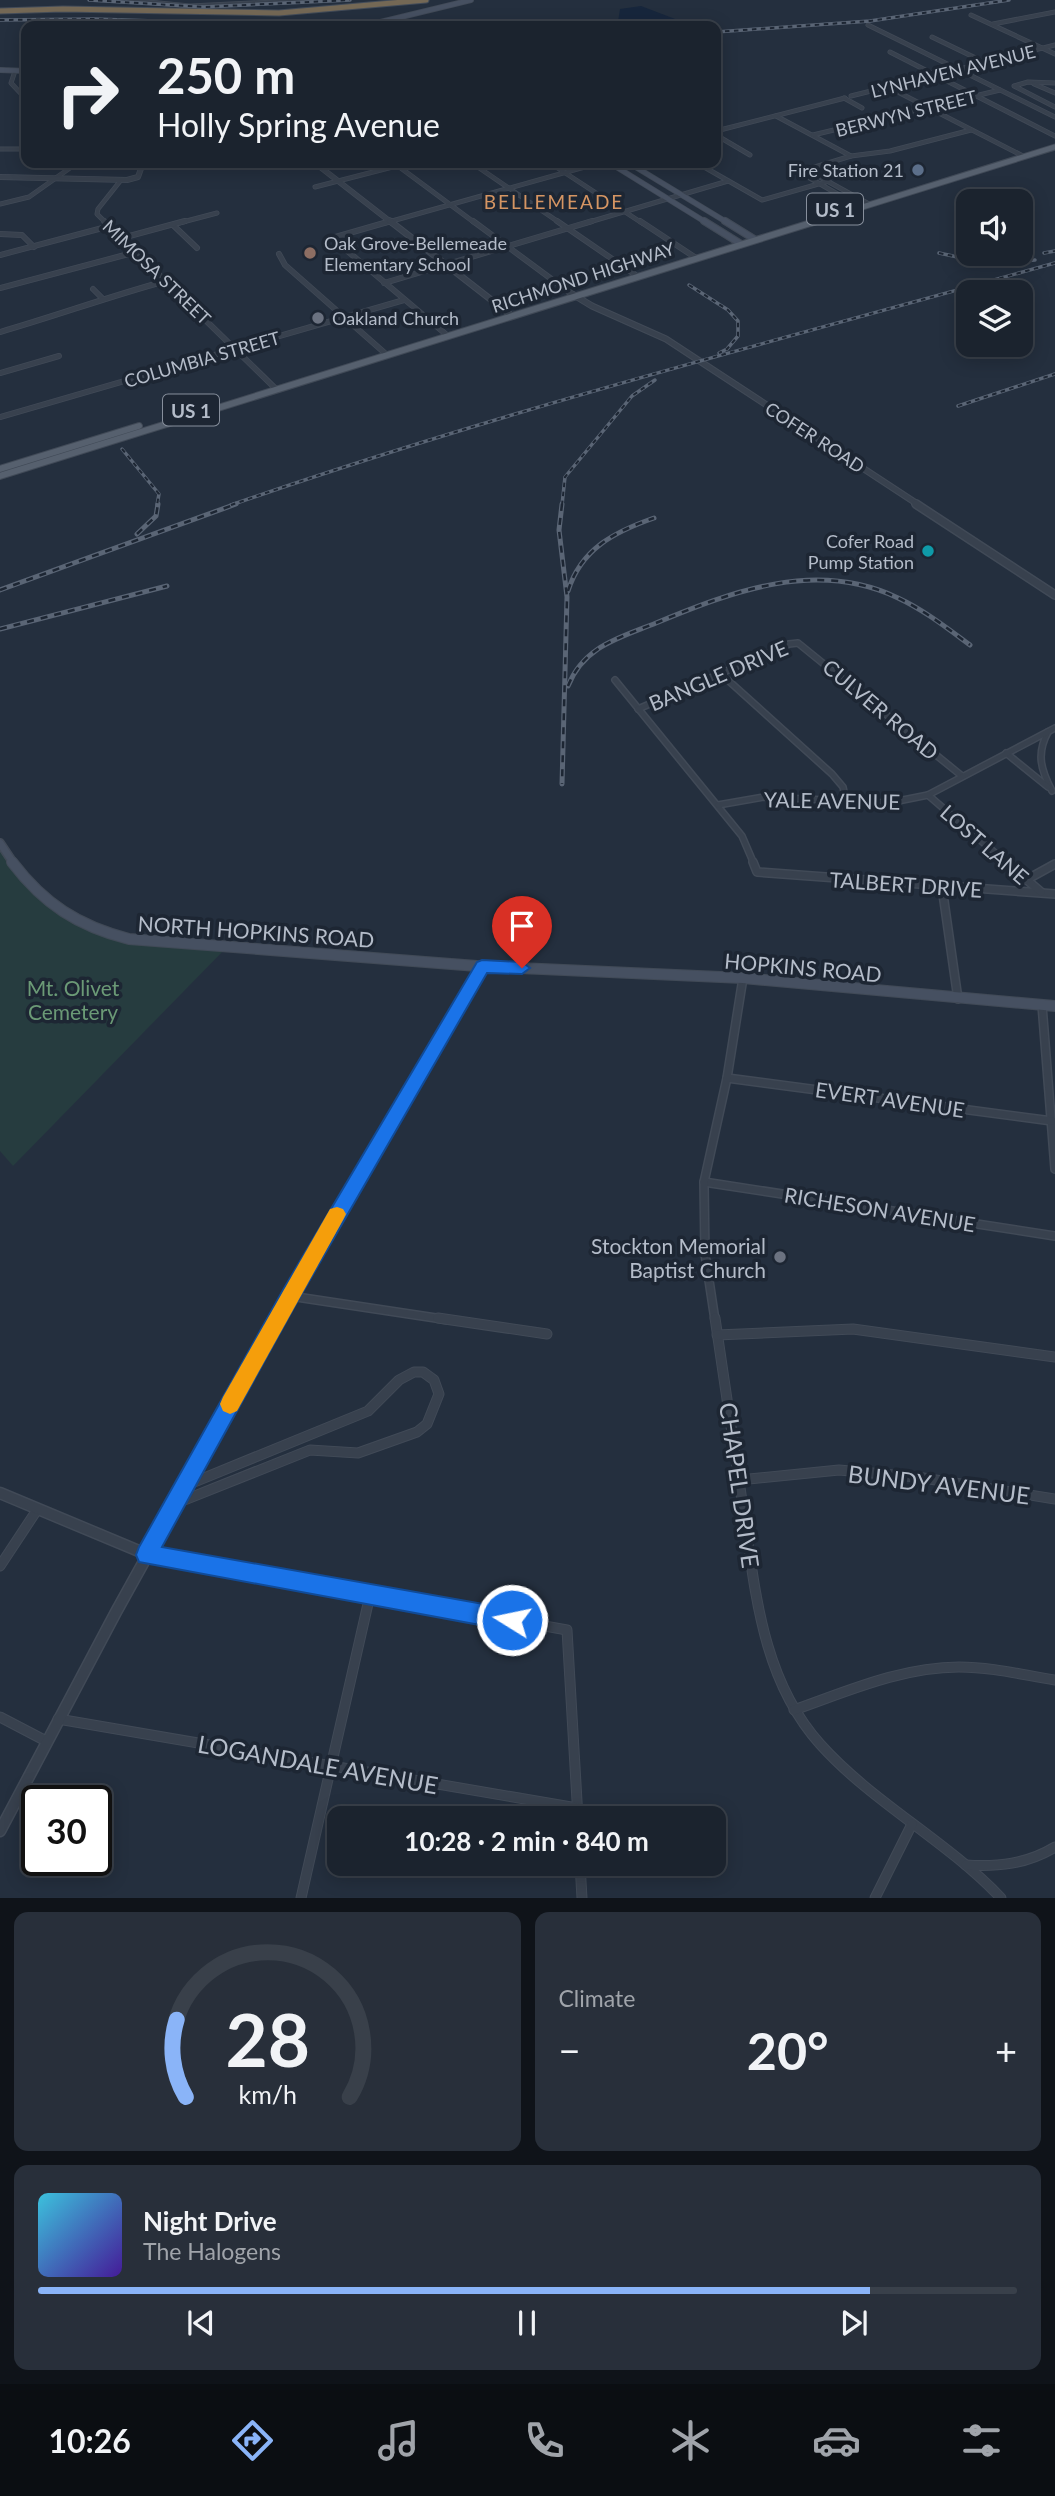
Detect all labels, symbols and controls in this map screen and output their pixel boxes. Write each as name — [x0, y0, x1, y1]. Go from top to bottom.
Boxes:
street label: LYNHAVEN AVENUE — [868, 40, 1038, 102]
text: 250 m — [157, 46, 295, 104]
icon: right — [42, 49, 133, 140]
street label: BERWYN STREET — [833, 85, 979, 141]
text: Holly Spring Avenue — [157, 105, 440, 144]
place label: Fire Station 21 — [788, 159, 904, 181]
marker: Fire Station 21 — [910, 162, 926, 178]
map controls — [956, 189, 1033, 357]
button: sound — [956, 189, 1033, 266]
district label: BELLEMEADE — [484, 190, 624, 213]
road number: US 1 — [807, 194, 863, 224]
street label: MIMOSA STREET — [98, 215, 216, 329]
place label: Oak Grove-Bellemeade Elementary School — [324, 232, 507, 275]
street label: RICHMOND HIGHWAY — [489, 237, 678, 317]
marker: Oak Grove-Bellemeade Elementary School — [302, 245, 318, 261]
button: layers — [956, 280, 1033, 357]
place label: Oakland Church — [332, 307, 459, 329]
marker: Oakland Church — [310, 310, 326, 326]
street label: COLUMBIA STREET — [122, 326, 283, 392]
road number: US 1 — [163, 394, 219, 426]
street label: COFER ROAD — [761, 397, 869, 477]
place label: Cofer Road Pump Station — [808, 530, 914, 573]
marker: Cofer Road Pump Station — [920, 543, 936, 559]
street label: BANGLE DRIVE — [645, 634, 791, 716]
street label: CULVER ROAD — [818, 653, 944, 765]
street label: YALE AVENUE — [764, 786, 900, 814]
street label: LOST LANE — [936, 799, 1034, 889]
street label: TALBERT DRIVE — [829, 866, 983, 902]
pin — [492, 896, 552, 968]
icon: arrive — [503, 907, 541, 945]
street label: NORTH HOPKINS ROAD — [137, 910, 375, 952]
street label: HOPKINS ROAD — [723, 948, 883, 986]
park label: Mt. Olivet Cemetery — [27, 975, 120, 1024]
street label: EVERT AVENUE — [814, 1076, 966, 1122]
street label: RICHESON AVENUE — [783, 1182, 977, 1236]
place label: Stockton Memorial Baptist Church — [591, 1233, 766, 1282]
marker: Stockton Memorial Baptist Church — [772, 1249, 788, 1265]
street label: CHAPEL DRIVE — [714, 1400, 766, 1570]
street label: BUNDY AVENUE — [846, 1458, 1032, 1510]
position arrow — [475, 1583, 549, 1657]
street label: LOGANDALE AVENUE — [196, 1729, 440, 1799]
speed limit sign: 30 — [21, 1785, 112, 1876]
text: 10:28 · 2 min · 840 m — [404, 1825, 649, 1857]
text: Climate — [559, 1984, 635, 2012]
text: 28 — [225, 1996, 309, 2084]
text: 20° — [747, 2019, 829, 2081]
text: − — [559, 2027, 581, 2073]
text: + — [995, 2027, 1017, 2073]
text: km/h — [238, 2079, 297, 2109]
text: Night Drive — [143, 2205, 277, 2237]
text: The Halogens — [143, 2237, 281, 2265]
icon: previous — [182, 2304, 220, 2342]
icon: pause — [508, 2304, 546, 2342]
icon: next — [835, 2304, 873, 2342]
icon: directions — [228, 2416, 277, 2465]
icon: music — [374, 2416, 423, 2465]
icon: phone — [520, 2416, 569, 2465]
icon: climate — [666, 2416, 715, 2465]
icon: car — [812, 2416, 861, 2465]
icon: filters — [957, 2416, 1006, 2465]
text: 10:26 — [48, 2421, 131, 2460]

